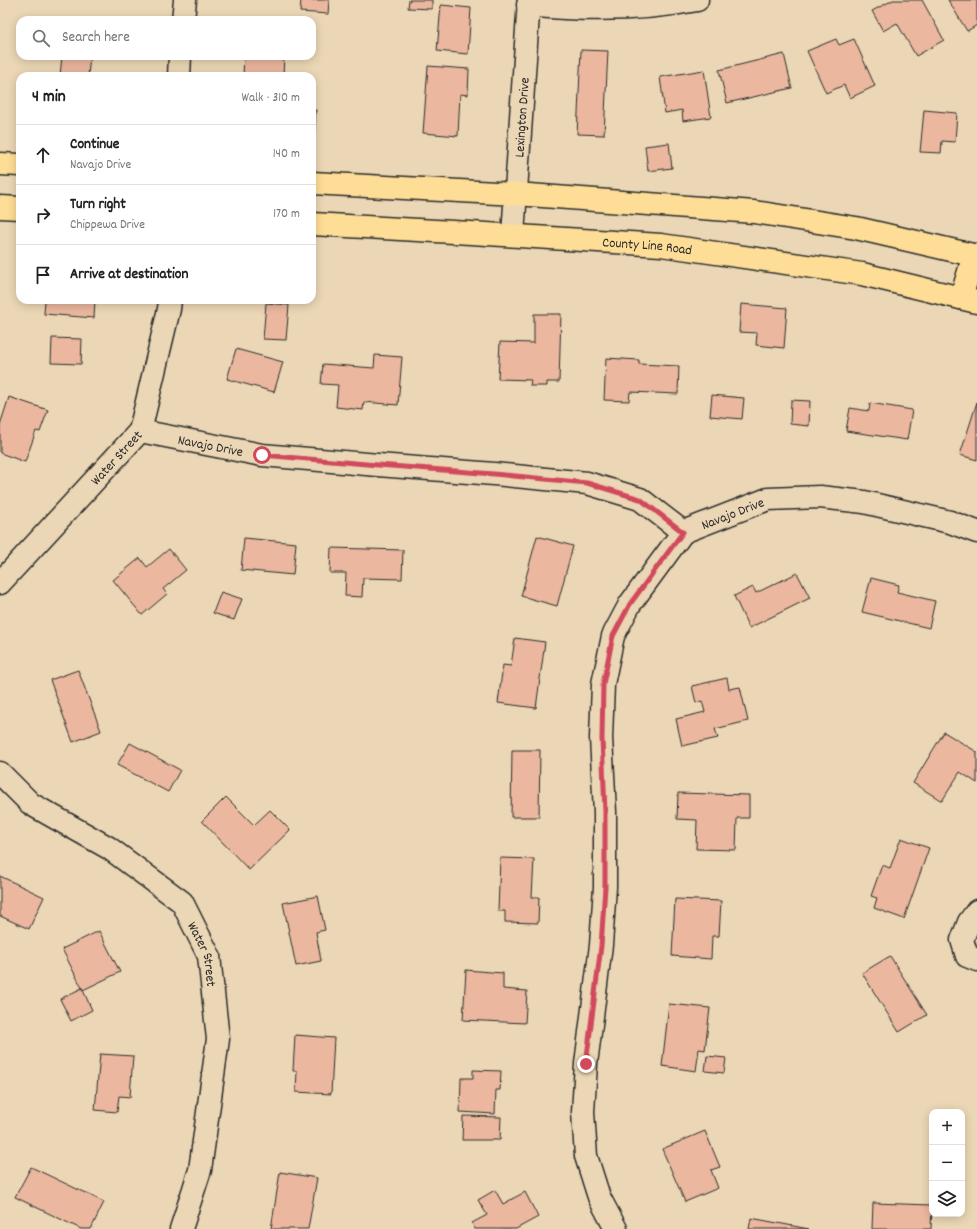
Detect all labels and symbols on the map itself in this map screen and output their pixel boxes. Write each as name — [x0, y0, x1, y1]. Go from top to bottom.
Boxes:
street label: Lexington Drive — [510, 77, 536, 158]
street label: County Line Road — [602, 233, 693, 261]
street label: Water Street — [87, 427, 148, 491]
street label: Navajo Drive — [176, 431, 245, 463]
route start — [253, 446, 271, 464]
street label: Navajo Drive — [699, 493, 768, 536]
street label: Water Street — [181, 919, 220, 988]
route end — [577, 1055, 595, 1073]

